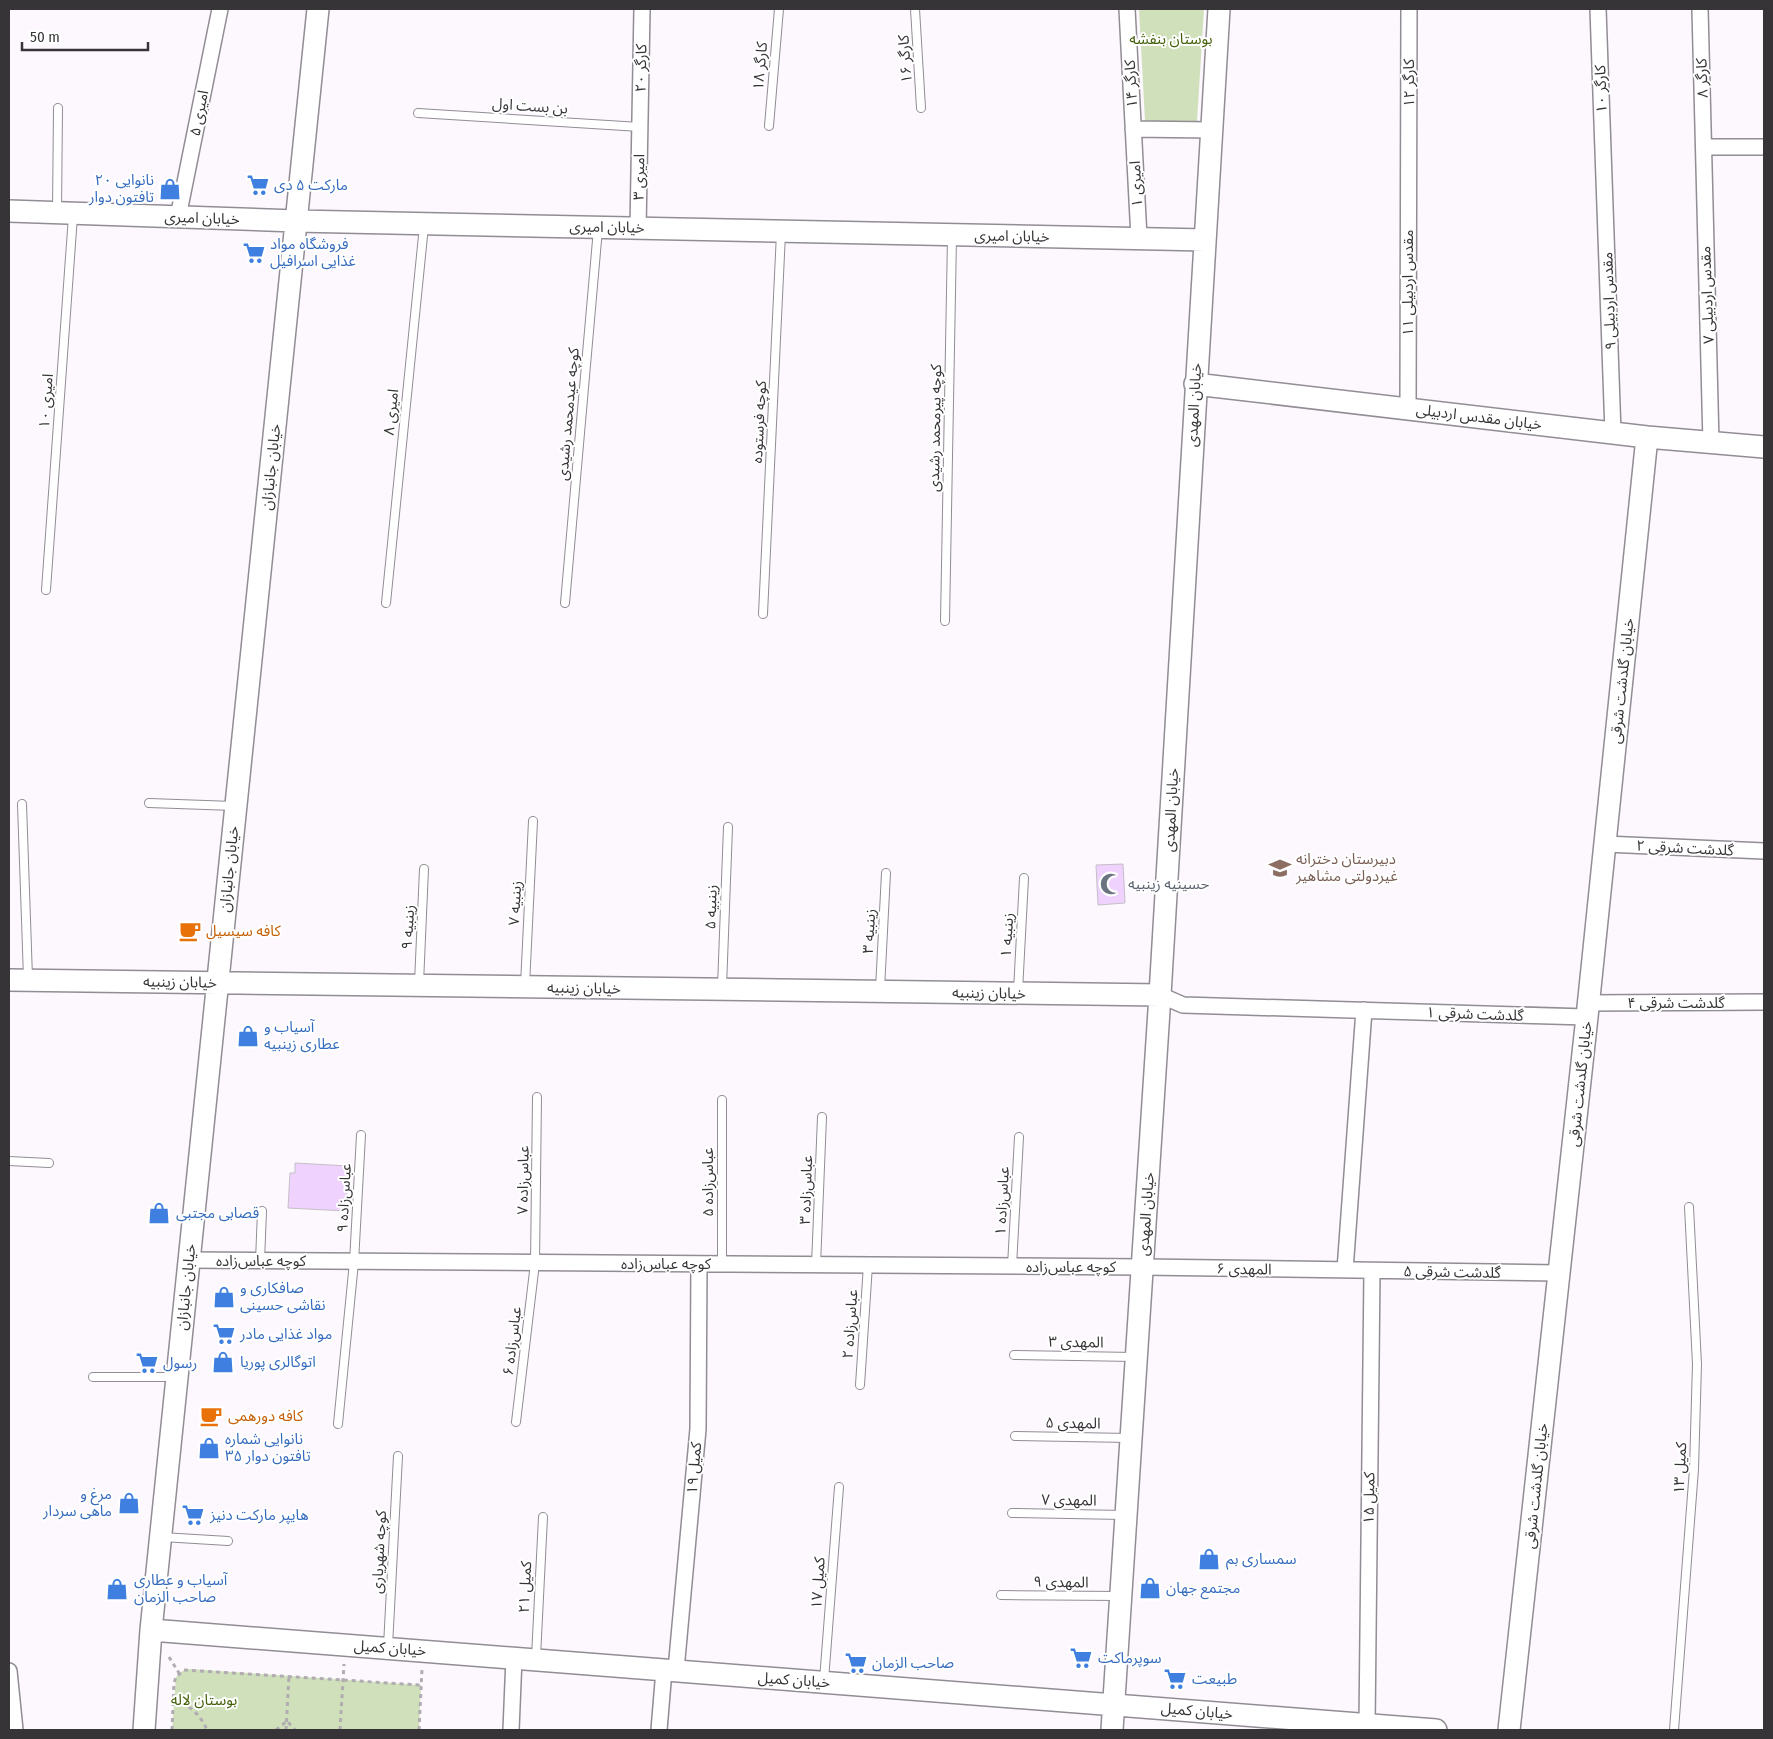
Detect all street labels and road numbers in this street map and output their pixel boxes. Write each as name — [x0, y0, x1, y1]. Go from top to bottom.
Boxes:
street label: کارگر ۱۶ — [894, 33, 916, 84]
street label: کارگر ۱۸ — [749, 40, 771, 91]
street label: کارگر ۲۰ — [632, 43, 650, 92]
street label: کارگر ۸ — [1692, 57, 1712, 98]
street label: کارگر ۱۲ — [1400, 58, 1418, 107]
street label: کارگر ۱۴ — [1121, 59, 1141, 109]
street label: کارگر ۱۰ — [1591, 64, 1611, 113]
street label: امیری ۵ — [186, 88, 212, 138]
street label: بن بست اول — [492, 94, 568, 118]
street label: امیری ۳ — [630, 154, 648, 200]
street label: امیری ۱ — [1126, 160, 1146, 208]
street label: خیابان امیری — [164, 208, 240, 228]
street label: خیابان امیری — [569, 217, 645, 237]
street label: خیابان امیری — [974, 226, 1050, 246]
street label: مقدس اردبیلی ۱۱ — [1399, 230, 1417, 336]
street label: مقدس اردبیلی ۷ — [1696, 246, 1718, 344]
street label: مقدس اردبیلی ۹ — [1598, 252, 1620, 350]
street label: کوچه عیدمحمد رشیدی — [553, 346, 584, 481]
street label: خیابان المهدی — [1183, 362, 1205, 447]
street label: کوچه پیرمحمد رشیدی — [925, 363, 946, 492]
street label: امیری ۱۰ — [35, 373, 57, 429]
street label: کوچه فرستوده — [748, 379, 771, 464]
street label: امیری ۸ — [380, 388, 402, 436]
street label: خیابان مقدس اردبیلی — [1415, 400, 1543, 434]
street label: خیابان جانبازان — [258, 423, 284, 511]
street label: خیابان گلدشت شرقی — [1606, 617, 1638, 745]
street label: خیابان المهدی — [1160, 767, 1182, 852]
street label: خیابان جانبازان — [216, 825, 242, 913]
street label: گلدشت شرقی ۲ — [1636, 836, 1735, 860]
street label: زینبیه ۷ — [505, 880, 525, 926]
street label: زینبیه ۵ — [701, 884, 721, 930]
street label: زینبیه ۹ — [398, 904, 418, 950]
street label: زینبیه ۳ — [859, 908, 879, 954]
street label: زینبیه ۱ — [997, 912, 1017, 958]
street label: خیابان زینبیه — [143, 972, 217, 992]
street label: خیابان زینبیه — [547, 978, 621, 998]
street label: خیابان زینبیه — [952, 983, 1026, 1003]
street label: گلدشت شرقی ۴ — [1627, 994, 1726, 1012]
street label: گلدشت شرقی ۱ — [1426, 1003, 1525, 1025]
street label: خیابان گلدشت شرقی — [1564, 1020, 1596, 1148]
street label: عباس‌زاده ۷ — [513, 1145, 533, 1215]
street label: عباس‌زاده ۵ — [699, 1147, 717, 1217]
street label: عباس‌زاده ۳ — [796, 1155, 816, 1225]
street label: عباس‌زاده ۹ — [333, 1163, 355, 1233]
street label: عباس‌زاده ۱ — [991, 1166, 1013, 1236]
street label: خیابان المهدی — [1134, 1171, 1158, 1257]
street label: خیابان جانبازان — [173, 1243, 199, 1331]
street label: کوچه عباس‌زاده — [216, 1252, 307, 1271]
street label: کوچه عباس‌زاده — [621, 1255, 712, 1274]
street label: کوچه عباس‌زاده — [1026, 1258, 1117, 1277]
street label: المهدی ۶ — [1216, 1260, 1272, 1278]
street label: گلدشت شرقی ۵ — [1403, 1262, 1502, 1282]
street label: عباس‌زاده ۲ — [839, 1288, 861, 1359]
street label: عباس‌زاده ۶ — [499, 1305, 525, 1376]
street label: المهدی ۳ — [1048, 1333, 1104, 1351]
street label: المهدی ۵ — [1045, 1414, 1101, 1432]
street label: خیابان گلدشت شرقی — [1520, 1422, 1552, 1550]
street label: کمیل ۱۹ — [683, 1440, 705, 1495]
street label: کمیل ۱۳ — [1670, 1441, 1690, 1494]
street label: کمیل ۱۵ — [1360, 1471, 1378, 1524]
street label: المهدی ۷ — [1041, 1491, 1097, 1509]
street label: کوچه شهریاری — [368, 1509, 391, 1594]
street label: کمیل ۱۷ — [807, 1556, 829, 1610]
street label: کمیل ۲۱ — [515, 1560, 535, 1613]
street label: المهدی ۹ — [1033, 1573, 1089, 1591]
street label: خیابان کمیل — [353, 1636, 427, 1660]
street label: خیابان کمیل — [757, 1668, 831, 1692]
street label: خیابان کمیل — [1160, 1699, 1234, 1723]

